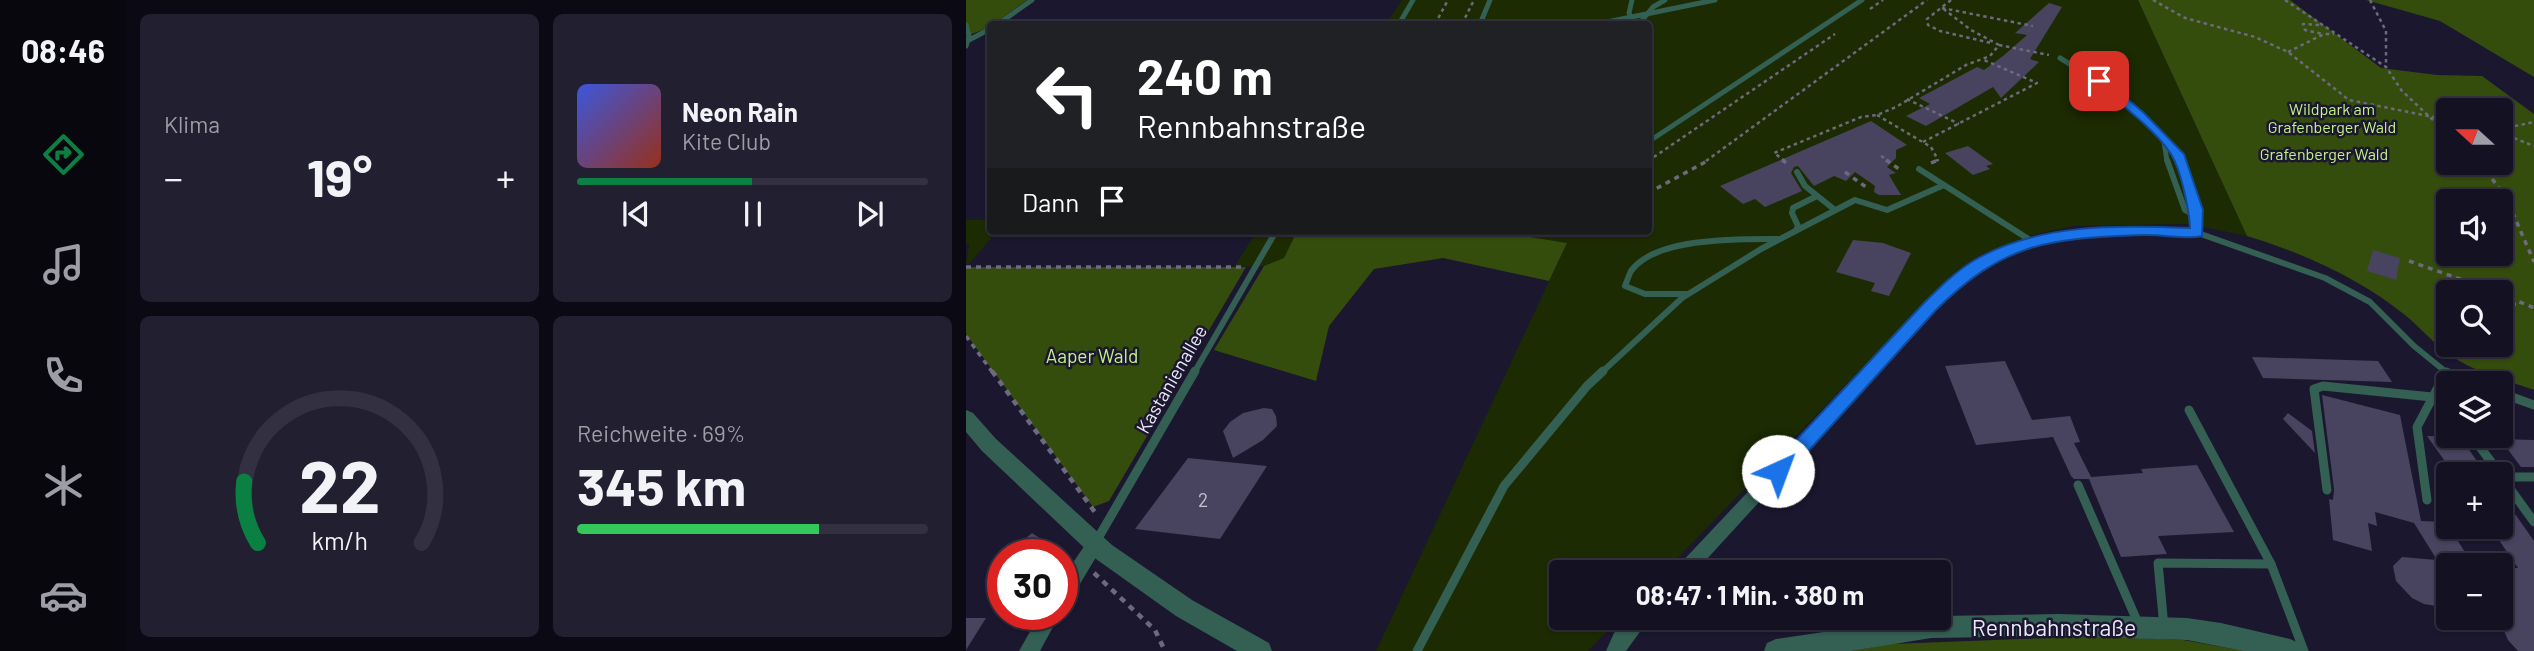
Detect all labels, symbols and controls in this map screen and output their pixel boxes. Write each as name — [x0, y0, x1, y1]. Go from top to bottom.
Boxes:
text: 08:46 — [21, 31, 105, 69]
text: 240 m — [1137, 46, 1273, 105]
icon: left — [1022, 49, 1113, 140]
pin — [2069, 51, 2129, 111]
icon: arrive — [2080, 62, 2118, 100]
text: Neon Rain — [682, 96, 798, 127]
north arrow — [2436, 98, 2513, 175]
map controls — [2436, 98, 2513, 630]
park label: Wildpark am Grafenberger Wald — [2268, 99, 2396, 136]
text: Rennbahnstraße — [1137, 106, 1366, 144]
text: Klima — [164, 110, 220, 138]
text: Kite Club — [682, 127, 771, 155]
icon: directions — [39, 130, 88, 179]
park label: Grafenberger Wald — [2260, 144, 2388, 163]
text: 19° — [307, 145, 372, 207]
text: − — [164, 154, 183, 200]
text: + — [496, 154, 515, 200]
icon: arrive — [1093, 182, 1131, 220]
text: Dann — [1022, 186, 1079, 217]
button: sound — [2436, 189, 2513, 266]
icon: previous — [617, 195, 655, 233]
icon: pause — [734, 195, 772, 233]
icon: next — [851, 195, 889, 233]
icon: music — [39, 240, 88, 289]
button: search — [2436, 280, 2513, 357]
street label: Kastanienallee — [1131, 321, 1211, 437]
park label: Aaper Wald — [1046, 344, 1138, 367]
icon: phone — [39, 351, 88, 400]
button: layers — [2436, 371, 2513, 448]
text: Reichweite · 69% — [577, 419, 745, 447]
position arrow — [1741, 434, 1815, 508]
text: 22 — [299, 440, 380, 528]
text: 345 km — [577, 454, 746, 516]
icon: climate — [39, 461, 88, 510]
button: + — [2436, 462, 2513, 539]
house number: 2 — [1198, 488, 1208, 511]
text: km/h — [311, 524, 368, 554]
speed limit sign: 30 — [987, 539, 1078, 630]
button: − — [2436, 553, 2513, 630]
icon: car — [39, 571, 88, 620]
text: 08:47 · 1 Min. · 380 m — [1636, 579, 1864, 610]
street label: Rennbahnstraße — [1972, 613, 2136, 641]

